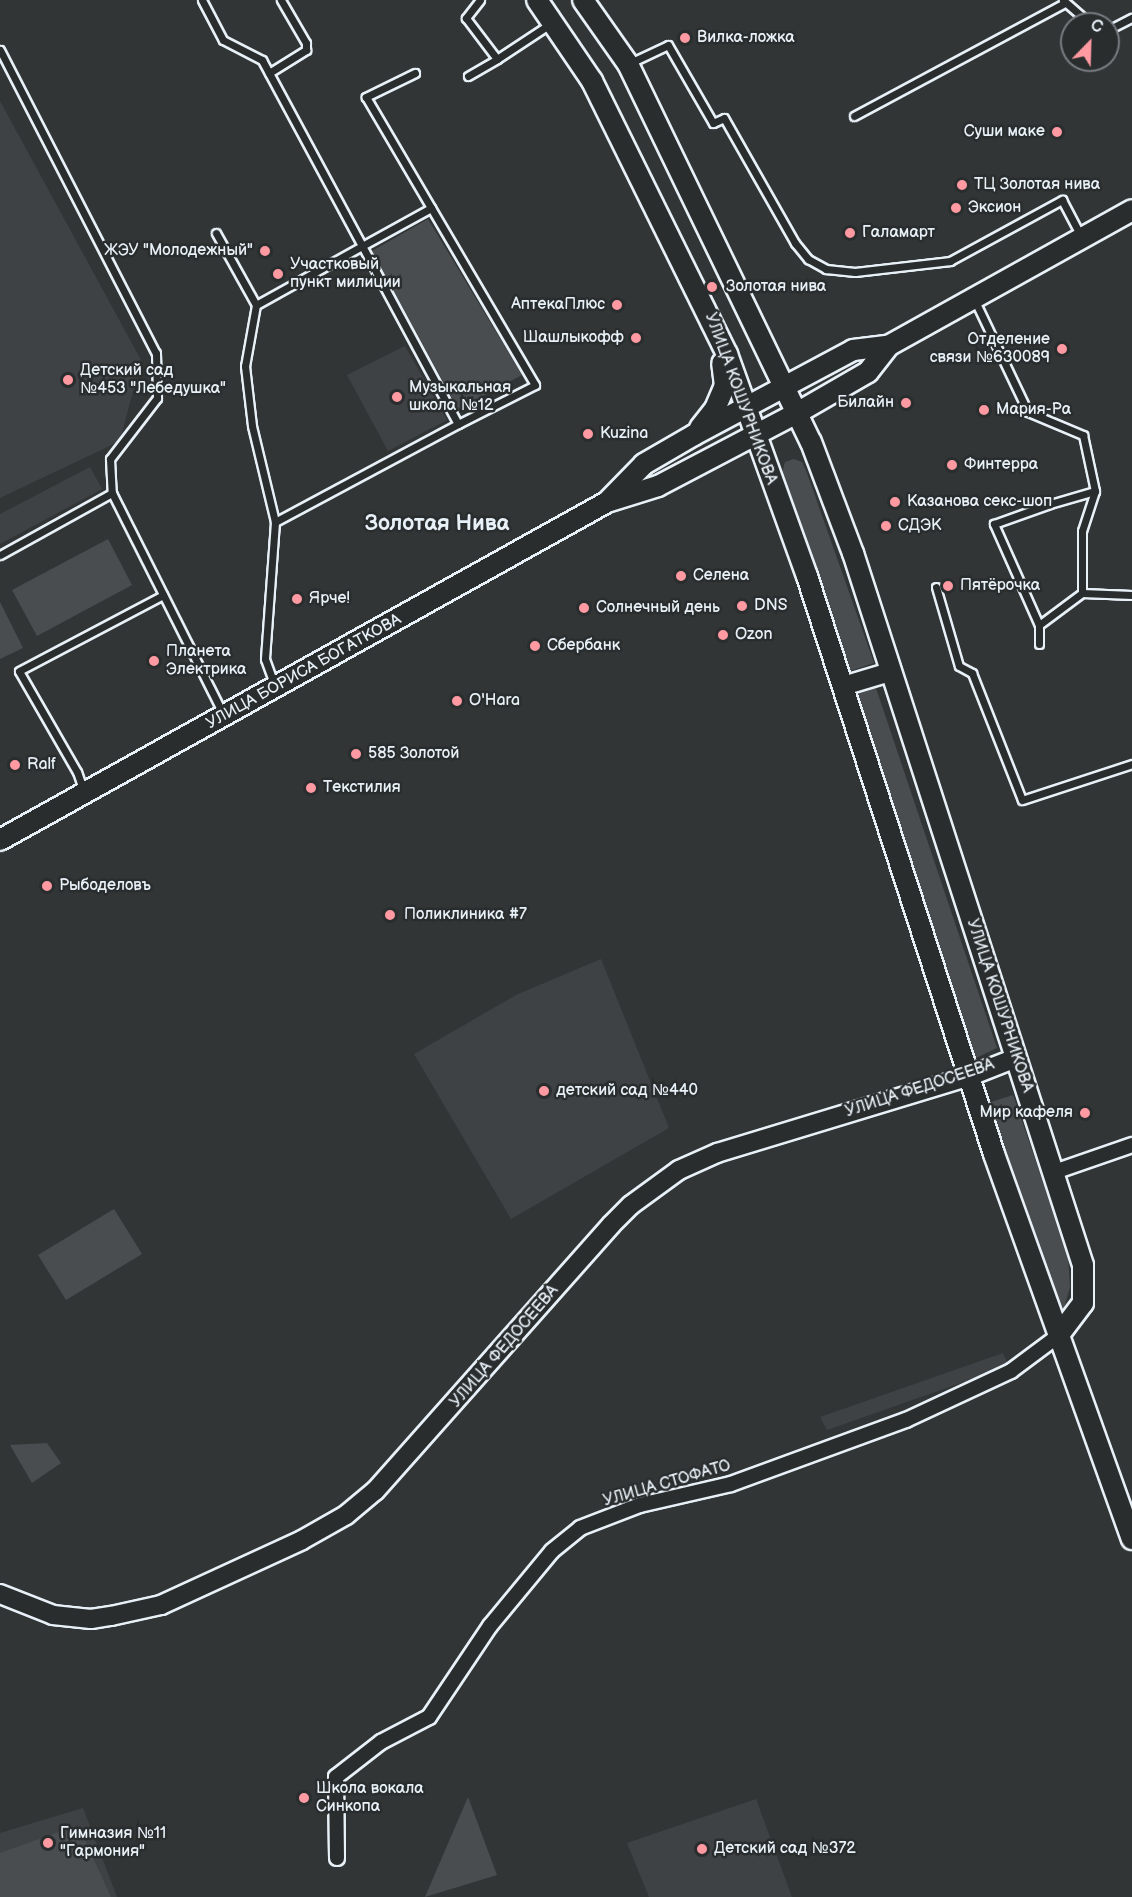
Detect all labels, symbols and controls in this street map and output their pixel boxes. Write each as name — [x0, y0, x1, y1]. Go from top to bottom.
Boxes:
north arrow — [1060, 12, 1120, 72]
text: С — [1088, 16, 1105, 38]
place label: Вилка-ложка — [697, 28, 795, 48]
marker: Вилка-ложка — [678, 31, 692, 45]
place label: Суши маке — [964, 122, 1045, 142]
marker: Суши маке — [1050, 125, 1064, 139]
place label: ТЦ Золотая нива — [974, 175, 1100, 195]
marker: ТЦ Золотая нива — [955, 178, 969, 192]
place label: Эксион — [968, 198, 1021, 218]
marker: Эксион — [949, 201, 963, 215]
place label: Галамарт — [862, 223, 935, 243]
marker: Галамарт — [843, 226, 857, 240]
place label: ЖЭУ "Молодежный" — [104, 241, 253, 261]
marker: ЖЭУ "Молодежный" — [258, 244, 272, 258]
place label: Участковый пункт милиции — [290, 255, 401, 293]
marker: Участковый пункт милиции — [271, 267, 285, 281]
place label: Золотая нива — [726, 277, 826, 297]
marker: Золотая нива — [703, 278, 721, 296]
place label: АптекаПлюс — [511, 295, 605, 315]
marker: АптекаПлюс — [610, 298, 624, 312]
street label: УЛИЦА КОШУРНИКОВА — [700, 310, 780, 488]
place label: Шашлыкофф — [523, 328, 624, 348]
place label: Отделение связи №630089 — [930, 330, 1050, 368]
marker: Шашлыкофф — [629, 331, 643, 345]
marker: Отделение связи №630089 — [1055, 342, 1069, 356]
place label: Детский сад №453 "Лебедушка" — [80, 361, 226, 399]
marker: Детский сад №453 "Лебедушка" — [61, 373, 75, 387]
place label: Музыкальная школа №12 — [409, 378, 511, 416]
marker: Музыкальная школа №12 — [390, 390, 404, 404]
place label: Билайн — [837, 393, 894, 413]
marker: Билайн — [899, 396, 913, 410]
place label: Мария-Ра — [996, 400, 1071, 420]
marker: Мария-Ра — [977, 403, 991, 417]
place label: Kuzina — [600, 424, 648, 444]
marker: Kuzina — [581, 427, 595, 441]
place label: Финтерра — [964, 455, 1038, 475]
marker: Финтерра — [945, 458, 959, 472]
place label: Казанова секс-шоп — [907, 492, 1052, 512]
marker: Казанова секс-шоп — [888, 495, 902, 509]
district label: Золотая Нива — [365, 511, 509, 537]
place label: СДЭК — [898, 516, 941, 536]
marker: СДЭК — [879, 519, 893, 533]
place label: Селена — [693, 566, 749, 586]
marker: Селена — [674, 569, 688, 583]
place label: Пятёрочка — [960, 576, 1040, 596]
marker: Пятёрочка — [941, 579, 955, 593]
place label: Ярче! — [309, 589, 350, 609]
marker: Ярче! — [290, 592, 304, 606]
place label: DNS — [754, 596, 787, 616]
place label: Солнечный день — [596, 598, 720, 618]
marker: DNS — [735, 599, 749, 613]
marker: Солнечный день — [577, 601, 591, 615]
street label: УЛИЦА БОРИСА БОГАТКОВА — [203, 610, 405, 734]
place label: Ozon — [735, 625, 773, 645]
marker: Ozon — [716, 628, 730, 642]
place label: Сбербанк — [547, 636, 620, 656]
marker: Сбербанк — [528, 639, 542, 653]
place label: Планета Электрика — [166, 642, 246, 680]
marker: Планета Электрика — [147, 654, 161, 668]
place label: O'Hara — [469, 691, 520, 711]
marker: O'Hara — [450, 694, 464, 708]
place label: 585 Золотой — [368, 744, 459, 764]
marker: 585 Золотой — [349, 747, 363, 761]
place label: Ralf — [27, 755, 56, 775]
marker: Ralf — [8, 758, 22, 772]
place label: Текстилия — [323, 778, 401, 798]
marker: Текстилия — [304, 781, 318, 795]
place label: Рыбоделовъ — [59, 876, 151, 896]
marker: Рыбоделовъ — [40, 879, 54, 893]
place label: Поликлиника #7 — [404, 905, 527, 925]
marker: Поликлиника #7 — [381, 906, 399, 924]
street label: УЛИЦА КОШУРНИКОВА — [962, 917, 1036, 1095]
street label: УЛИЦА ФЕДОСЕЕВА — [843, 1056, 997, 1122]
place label: детский сад №440 — [556, 1081, 698, 1101]
marker: детский сад №440 — [537, 1084, 551, 1098]
place label: Мир кафеля — [979, 1103, 1073, 1123]
marker: Мир кафеля — [1078, 1106, 1092, 1120]
street label: УЛИЦА ФЕДОСЕЕВА — [447, 1282, 563, 1412]
street label: УЛИЦА СТОФАТО — [601, 1457, 733, 1511]
place label: Школа вокала Синкопа — [316, 1779, 424, 1817]
marker: Школа вокала Синкопа — [297, 1791, 311, 1805]
place label: Гимназия №11 "Гармония" — [60, 1824, 166, 1862]
marker: Гимназия №11 "Гармония" — [41, 1836, 55, 1850]
place label: Детский сад №372 — [714, 1839, 856, 1859]
marker: Детский сад №372 — [695, 1842, 709, 1856]

